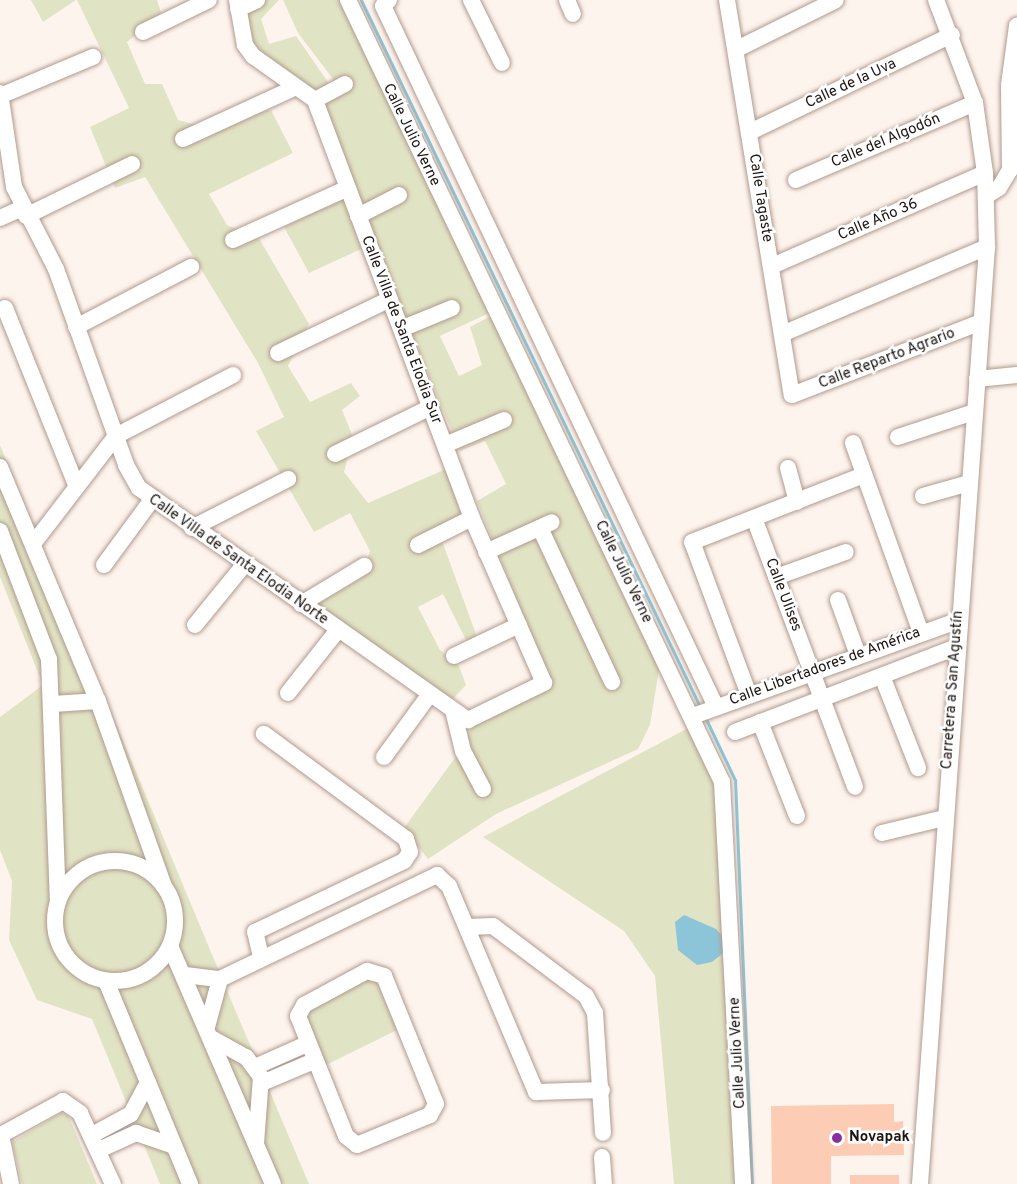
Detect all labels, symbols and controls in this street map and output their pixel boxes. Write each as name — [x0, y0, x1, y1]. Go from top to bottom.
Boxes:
street label: Calle de la Uva — [803, 55, 899, 113]
street label: Calle Julio Verne — [378, 81, 444, 189]
street label: Calle del Algodón — [828, 110, 944, 172]
street label: Calle Tagaste — [744, 152, 776, 244]
street label: Calle Año 36 — [835, 195, 921, 245]
street label: Calle Villa de Santa Elodia Sur — [357, 233, 445, 427]
street label: Calle Reparto Agrario — [816, 325, 958, 393]
street label: Calle Villa de Santa Elodia Norte — [144, 491, 332, 629]
street label: Calle Julio Verne — [590, 518, 656, 626]
street label: Calle Ulises — [761, 556, 805, 634]
street label: Carretera a San Agustín — [938, 610, 968, 770]
street label: Calle Libertadores de América — [727, 624, 923, 710]
street label: Calle Julio Verne — [726, 996, 750, 1110]
place label: Novapak — [849, 1129, 910, 1147]
marker: Novapak — [830, 1131, 844, 1145]

